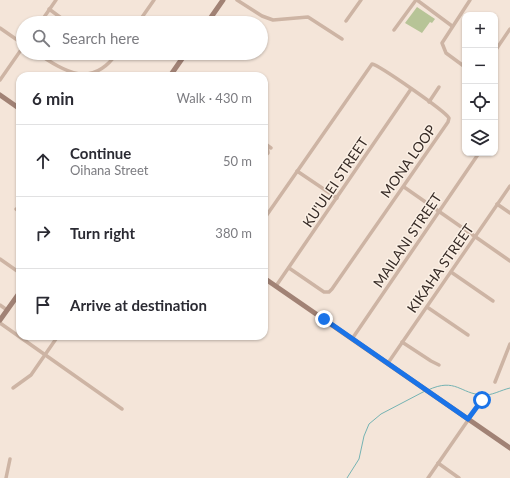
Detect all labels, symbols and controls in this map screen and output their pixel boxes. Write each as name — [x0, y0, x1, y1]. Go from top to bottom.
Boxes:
map controls — [462, 12, 498, 156]
button: + — [462, 12, 498, 48]
search box — [16, 16, 268, 60]
icon: search — [30, 27, 52, 49]
text: Search here — [62, 29, 139, 47]
button: − — [462, 48, 498, 84]
button: locate — [462, 84, 498, 120]
text: 6 min — [32, 88, 74, 109]
text: Walk · 430 m — [176, 90, 252, 106]
button: layers — [462, 120, 498, 156]
street label: MONA LOOP — [377, 121, 439, 201]
street label: KU'ULEI STREET — [299, 133, 372, 230]
text: Continue — [70, 144, 131, 162]
icon: ahead — [32, 150, 54, 172]
text: 50 m — [223, 153, 252, 169]
text: Oihana Street — [70, 162, 148, 178]
street label: MAILANI STREET — [369, 189, 445, 290]
street label: KIKAHA STREET — [403, 220, 477, 316]
icon: right — [32, 222, 54, 244]
text: Turn right — [70, 224, 135, 242]
text: 380 m — [215, 225, 252, 241]
icon: arrive — [32, 294, 54, 316]
text: Arrive at destination — [70, 296, 207, 314]
route end — [315, 310, 333, 328]
route start — [473, 391, 491, 409]

